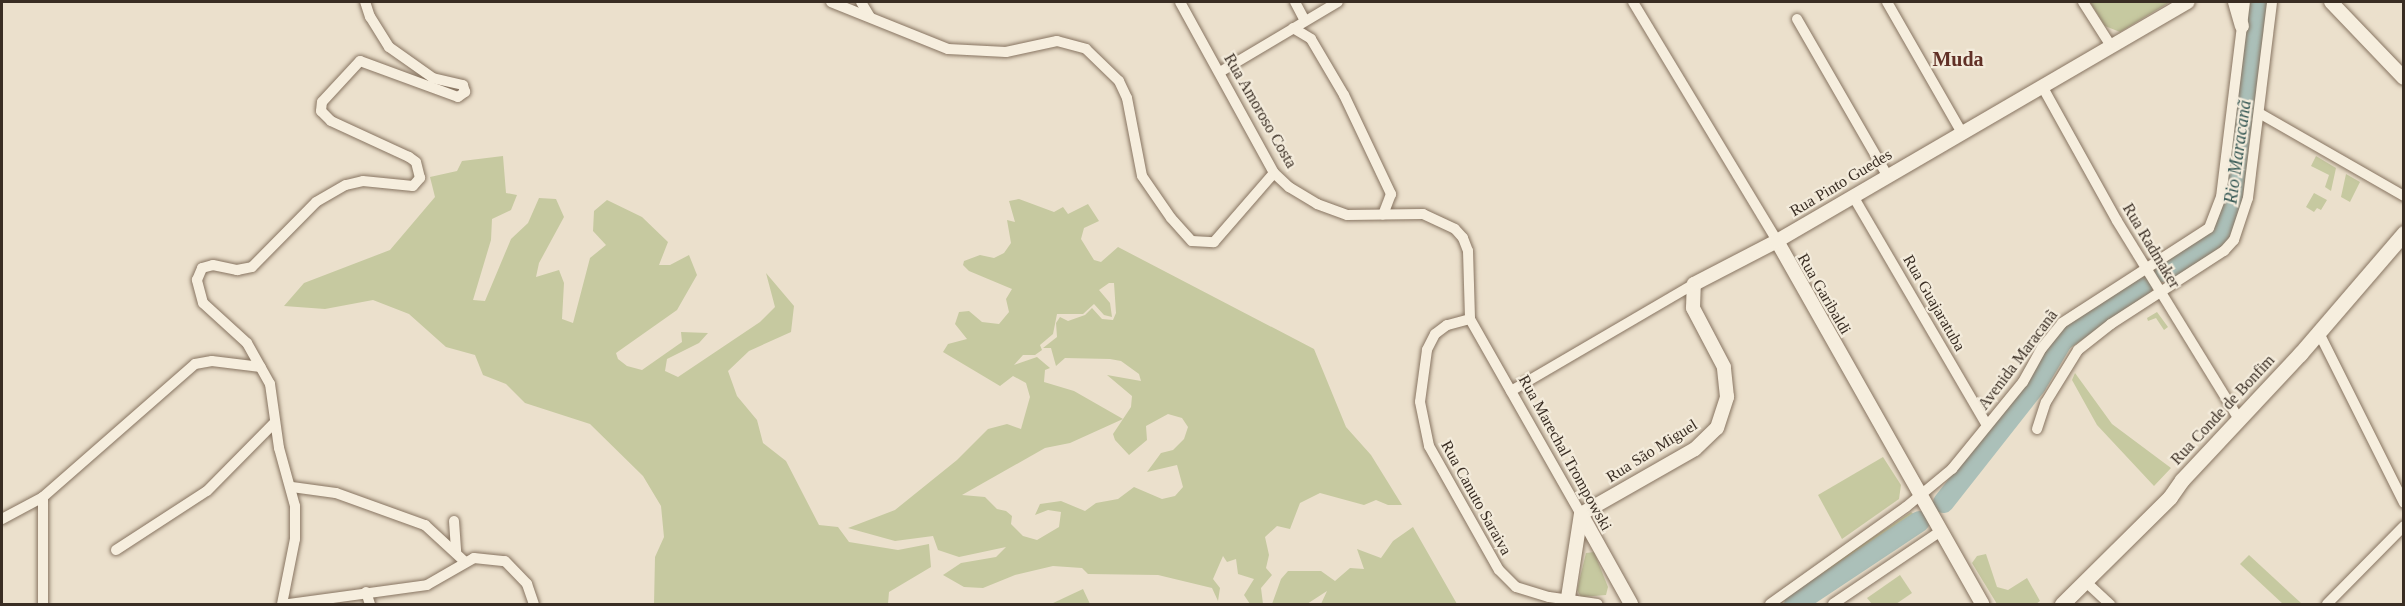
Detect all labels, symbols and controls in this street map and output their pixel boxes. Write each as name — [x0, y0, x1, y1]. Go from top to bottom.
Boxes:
district label: Muda — [1932, 47, 1984, 71]
street label: Rua Amoroso Costa — [1219, 50, 1301, 172]
water label: Rio Maracanã — [2220, 99, 2256, 205]
street label: Rua Pinto Guedes — [1787, 145, 1895, 221]
street label: Rua Radmaker — [2118, 200, 2184, 292]
street label: Rua Garibaldi — [1793, 250, 1855, 338]
street label: Rua Guajaratuba — [1899, 251, 1969, 355]
street label: Avenida Maracanã — [1974, 306, 2062, 414]
street label: Rua Conde de Bonfim — [2167, 351, 2279, 469]
street label: Rua Marechal Trompowski — [1514, 372, 1616, 534]
street label: Rua São Miguel — [1603, 415, 1701, 487]
street label: Rua Canuto Saraiva — [1437, 437, 1515, 559]

